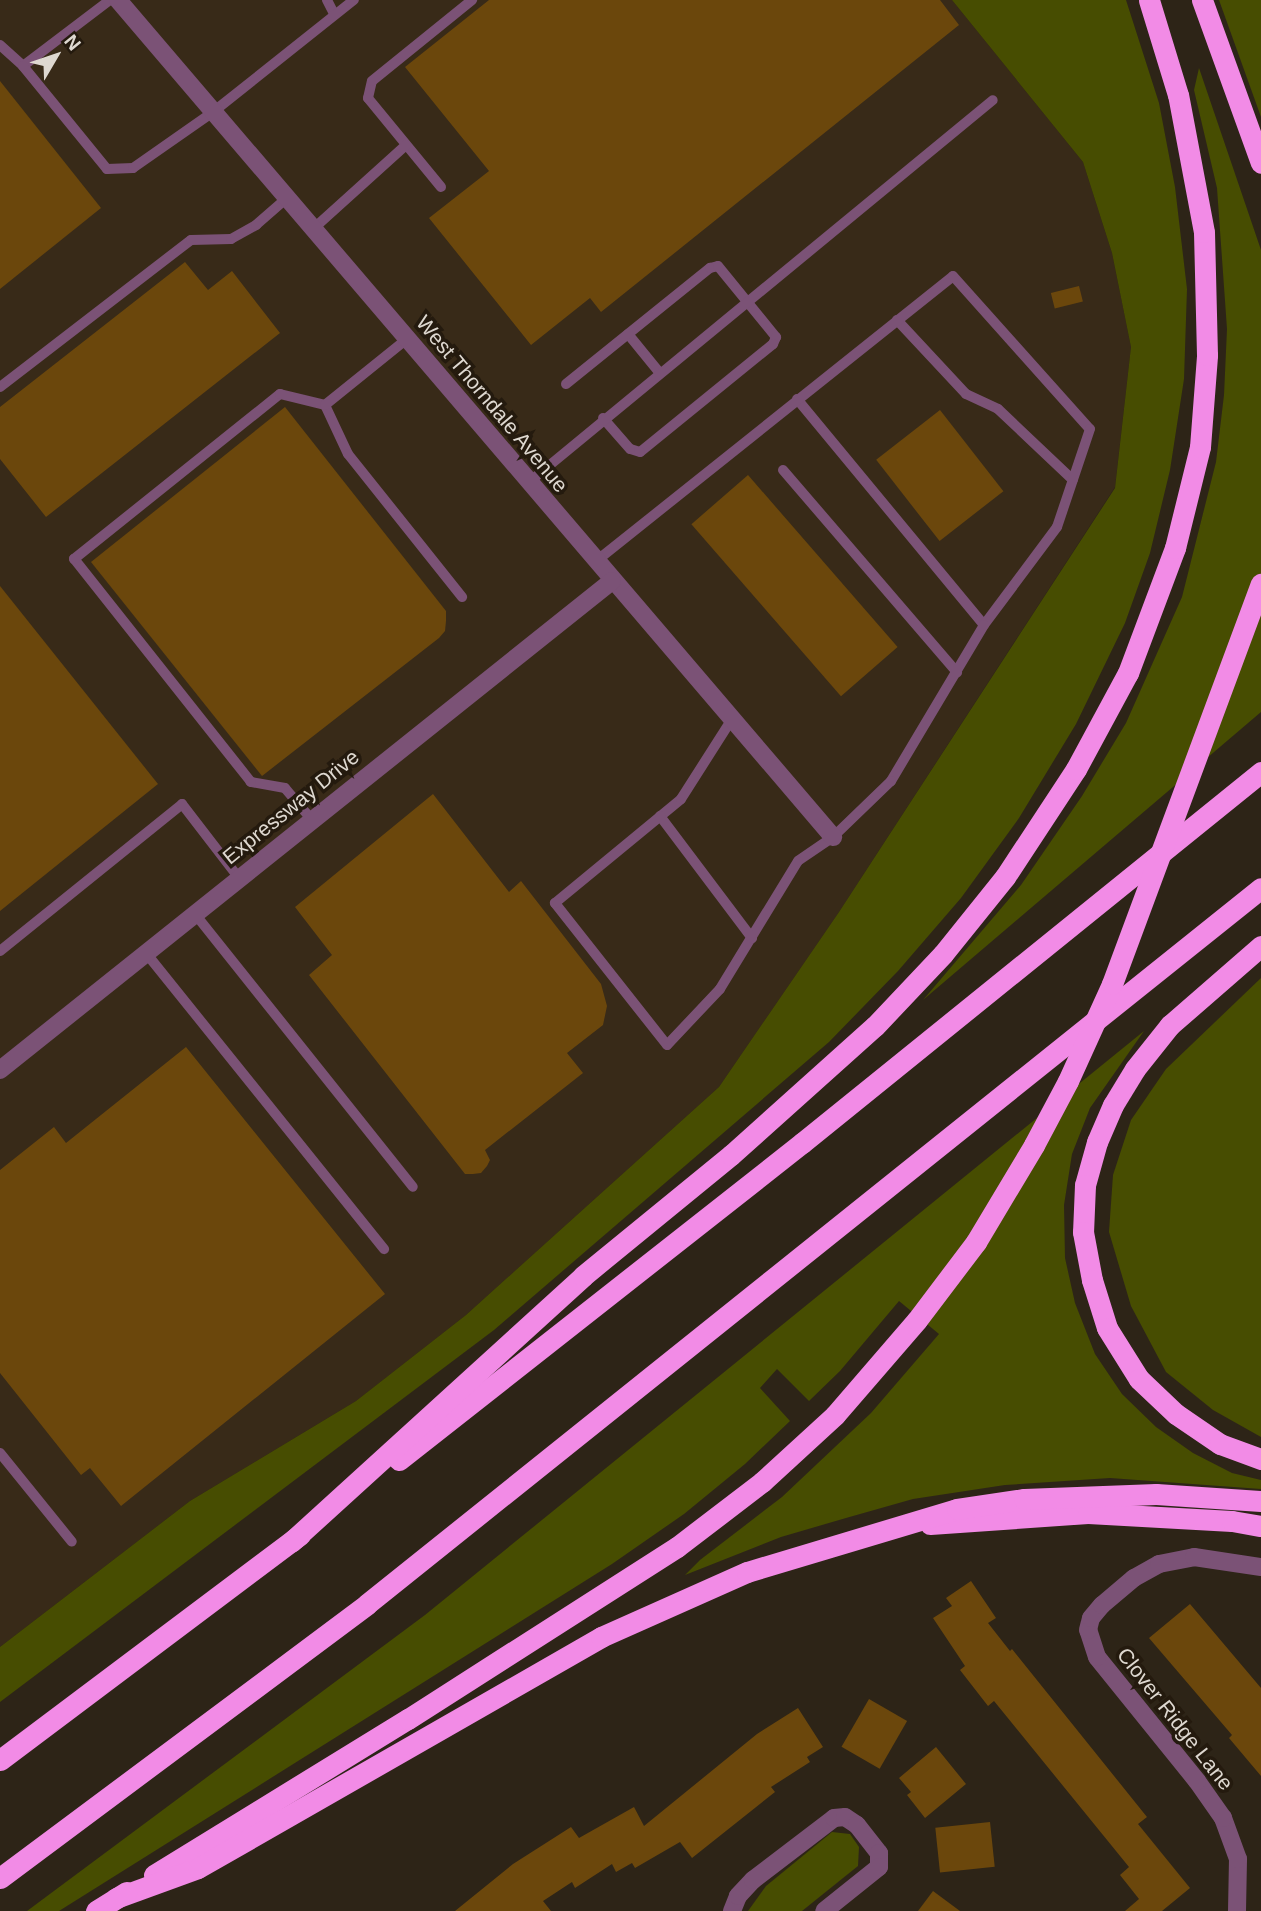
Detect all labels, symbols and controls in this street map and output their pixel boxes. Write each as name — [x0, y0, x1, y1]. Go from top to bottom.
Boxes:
north arrow — [21, 21, 91, 91]
text: N — [60, 31, 85, 54]
street label: West Thorndale Avenue — [410, 310, 574, 498]
street label: Expressway Drive — [218, 744, 364, 870]
street label: Clover Ridge Lane — [1112, 1643, 1238, 1795]

